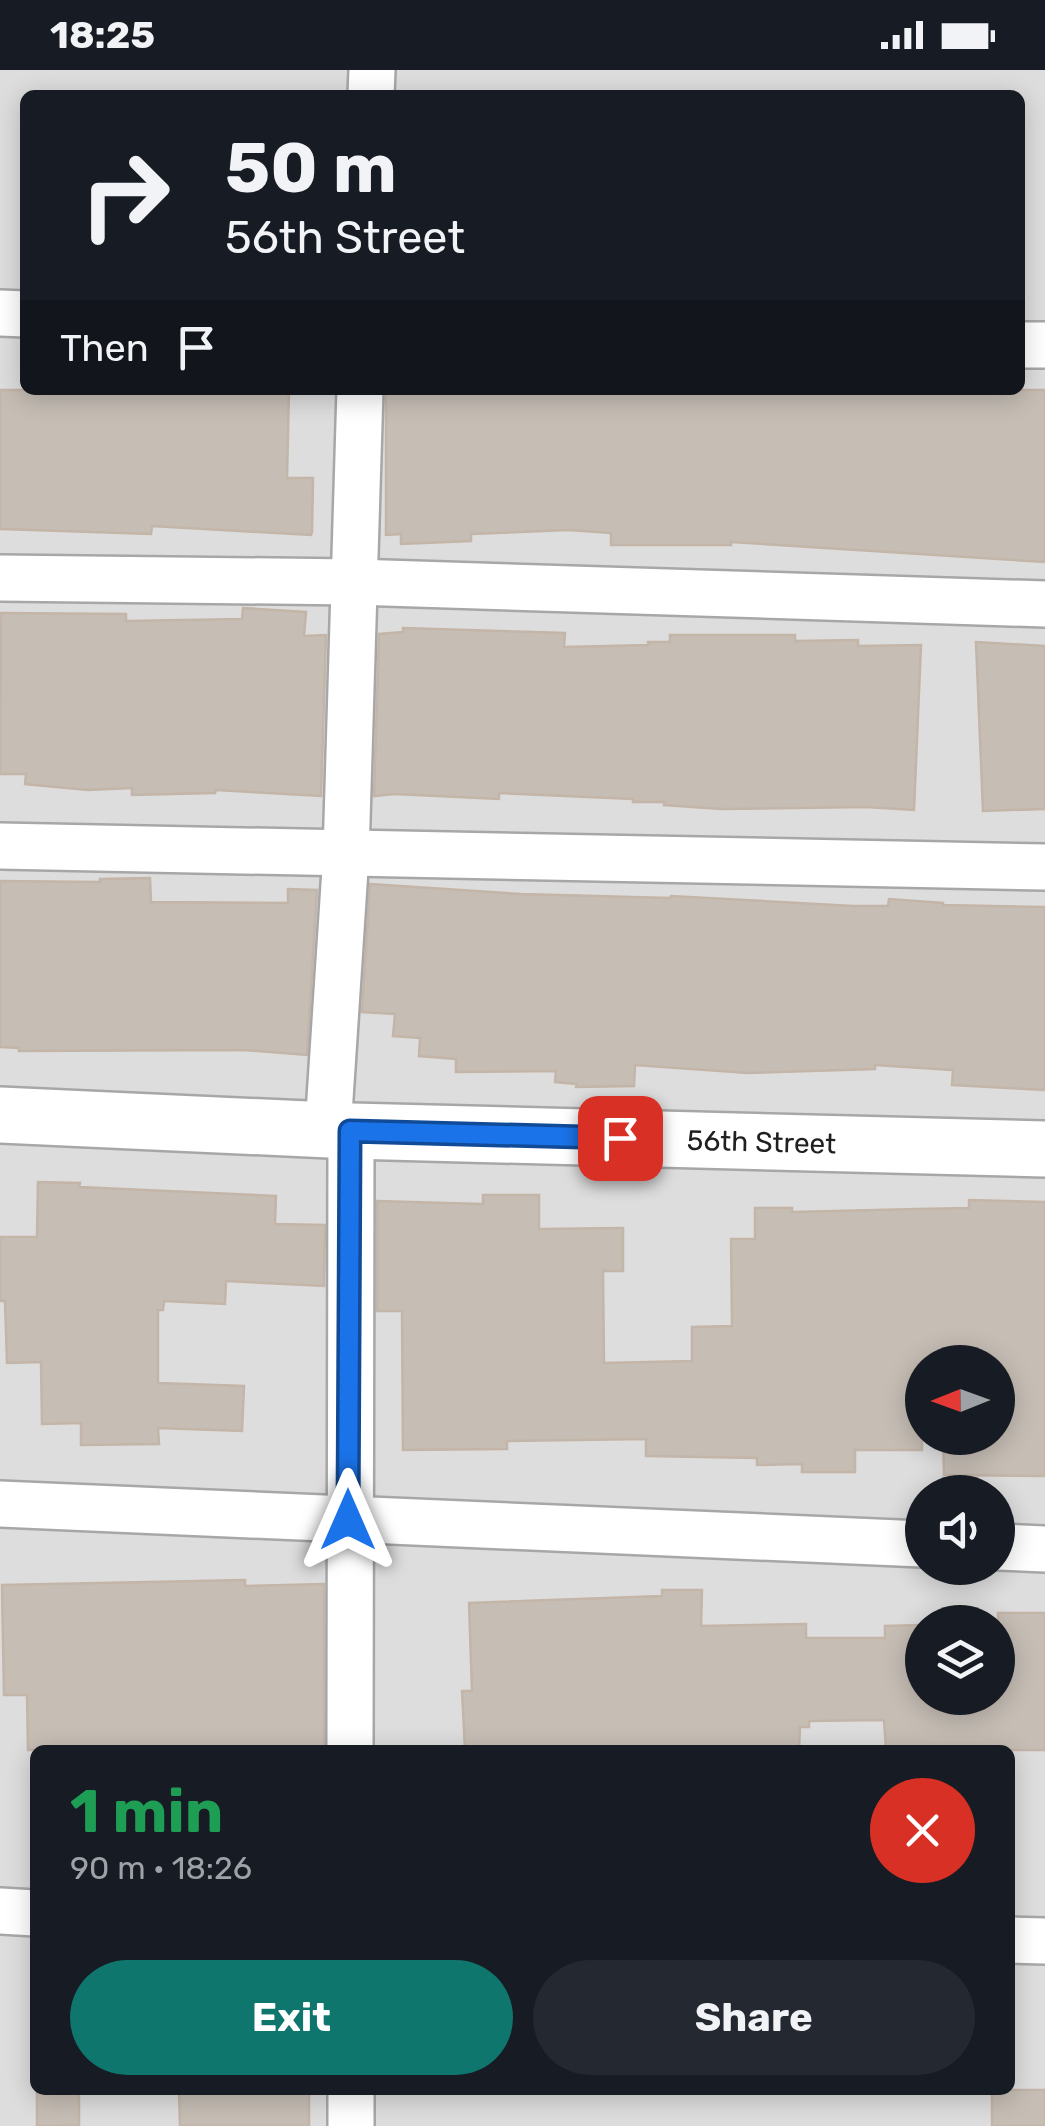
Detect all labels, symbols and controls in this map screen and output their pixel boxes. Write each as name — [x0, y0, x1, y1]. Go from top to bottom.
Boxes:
text: 18:25 — [50, 12, 155, 58]
text: 50 m — [225, 127, 397, 210]
icon: right — [60, 130, 190, 260]
text: 56th Street — [225, 211, 465, 264]
icon: arrive — [169, 320, 224, 375]
text: Then — [60, 325, 149, 371]
pin — [578, 1096, 663, 1181]
icon: arrive — [593, 1111, 648, 1166]
street label: 56th Street — [686, 1124, 837, 1161]
north arrow — [905, 1345, 1015, 1455]
map controls — [905, 1345, 1015, 1715]
position arrow — [296, 1468, 400, 1572]
button: sound — [905, 1475, 1015, 1585]
button: layers — [905, 1605, 1015, 1715]
text: 1 min — [70, 1776, 223, 1847]
button: close — [870, 1778, 975, 1883]
text: 90 m · 18:26 — [70, 1849, 252, 1887]
button: Exit — [70, 1960, 513, 2075]
button: Share — [533, 1960, 975, 2075]

